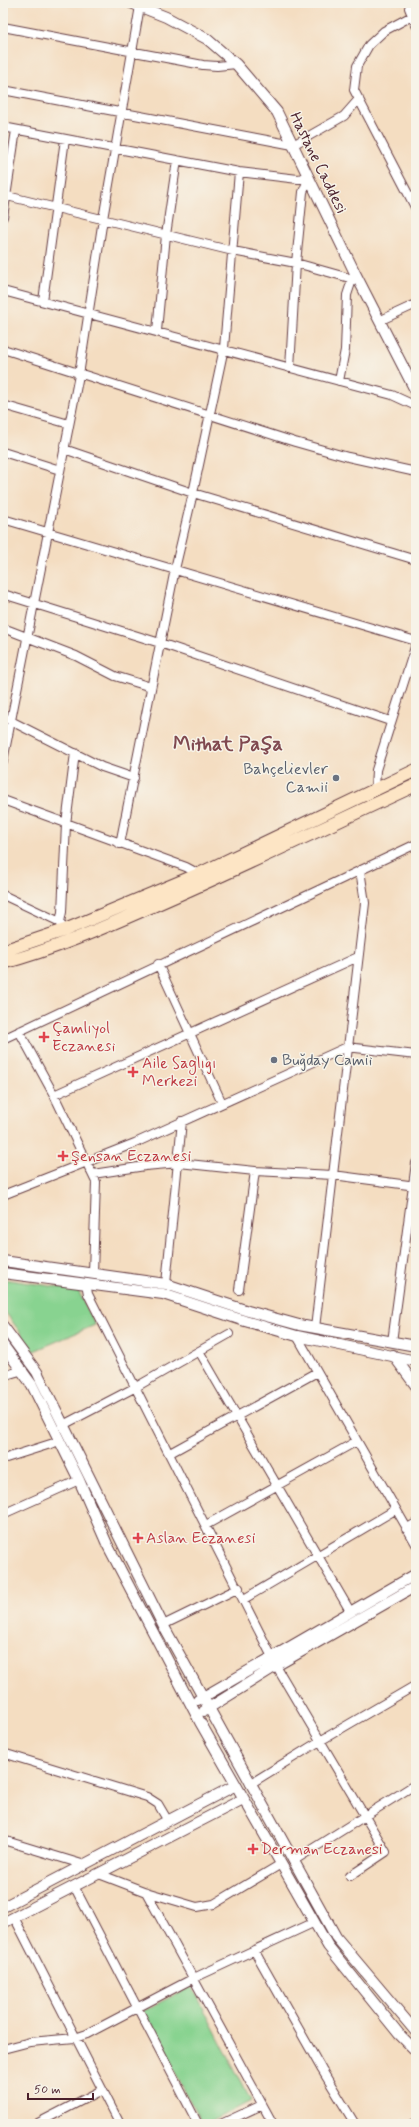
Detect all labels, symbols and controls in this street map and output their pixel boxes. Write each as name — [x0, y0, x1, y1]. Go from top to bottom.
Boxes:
street label: Hastane Caddesi — [284, 109, 352, 217]
district label: Mithat Paşa — [173, 731, 283, 758]
place label: Bahçelievler Camii — [243, 759, 329, 798]
marker: Bahçelievler Camii — [331, 773, 341, 783]
place label: Çamlıyol Eczanesi — [52, 1018, 116, 1057]
marker: Çamlıyol Eczanesi — [39, 1032, 49, 1042]
place label: Buğday Camii — [282, 1050, 373, 1071]
place label: Aile Saglıgı Merkezi — [142, 1053, 216, 1092]
marker: Buğday Camii — [269, 1055, 279, 1065]
marker: Aile Saglıgı Merkezi — [127, 1066, 139, 1078]
place label: Şensan Eczanesi — [71, 1146, 191, 1167]
marker: Şensan Eczanesi — [58, 1151, 68, 1161]
place label: Aslan Eczanesi — [146, 1528, 256, 1549]
marker: Aslan Eczanesi — [133, 1533, 143, 1543]
place label: Derman Eczanesi — [261, 1839, 383, 1860]
marker: Derman Eczanesi — [248, 1844, 258, 1854]
scale bar — [28, 2075, 93, 2101]
text: 50 m — [34, 2082, 61, 2098]

